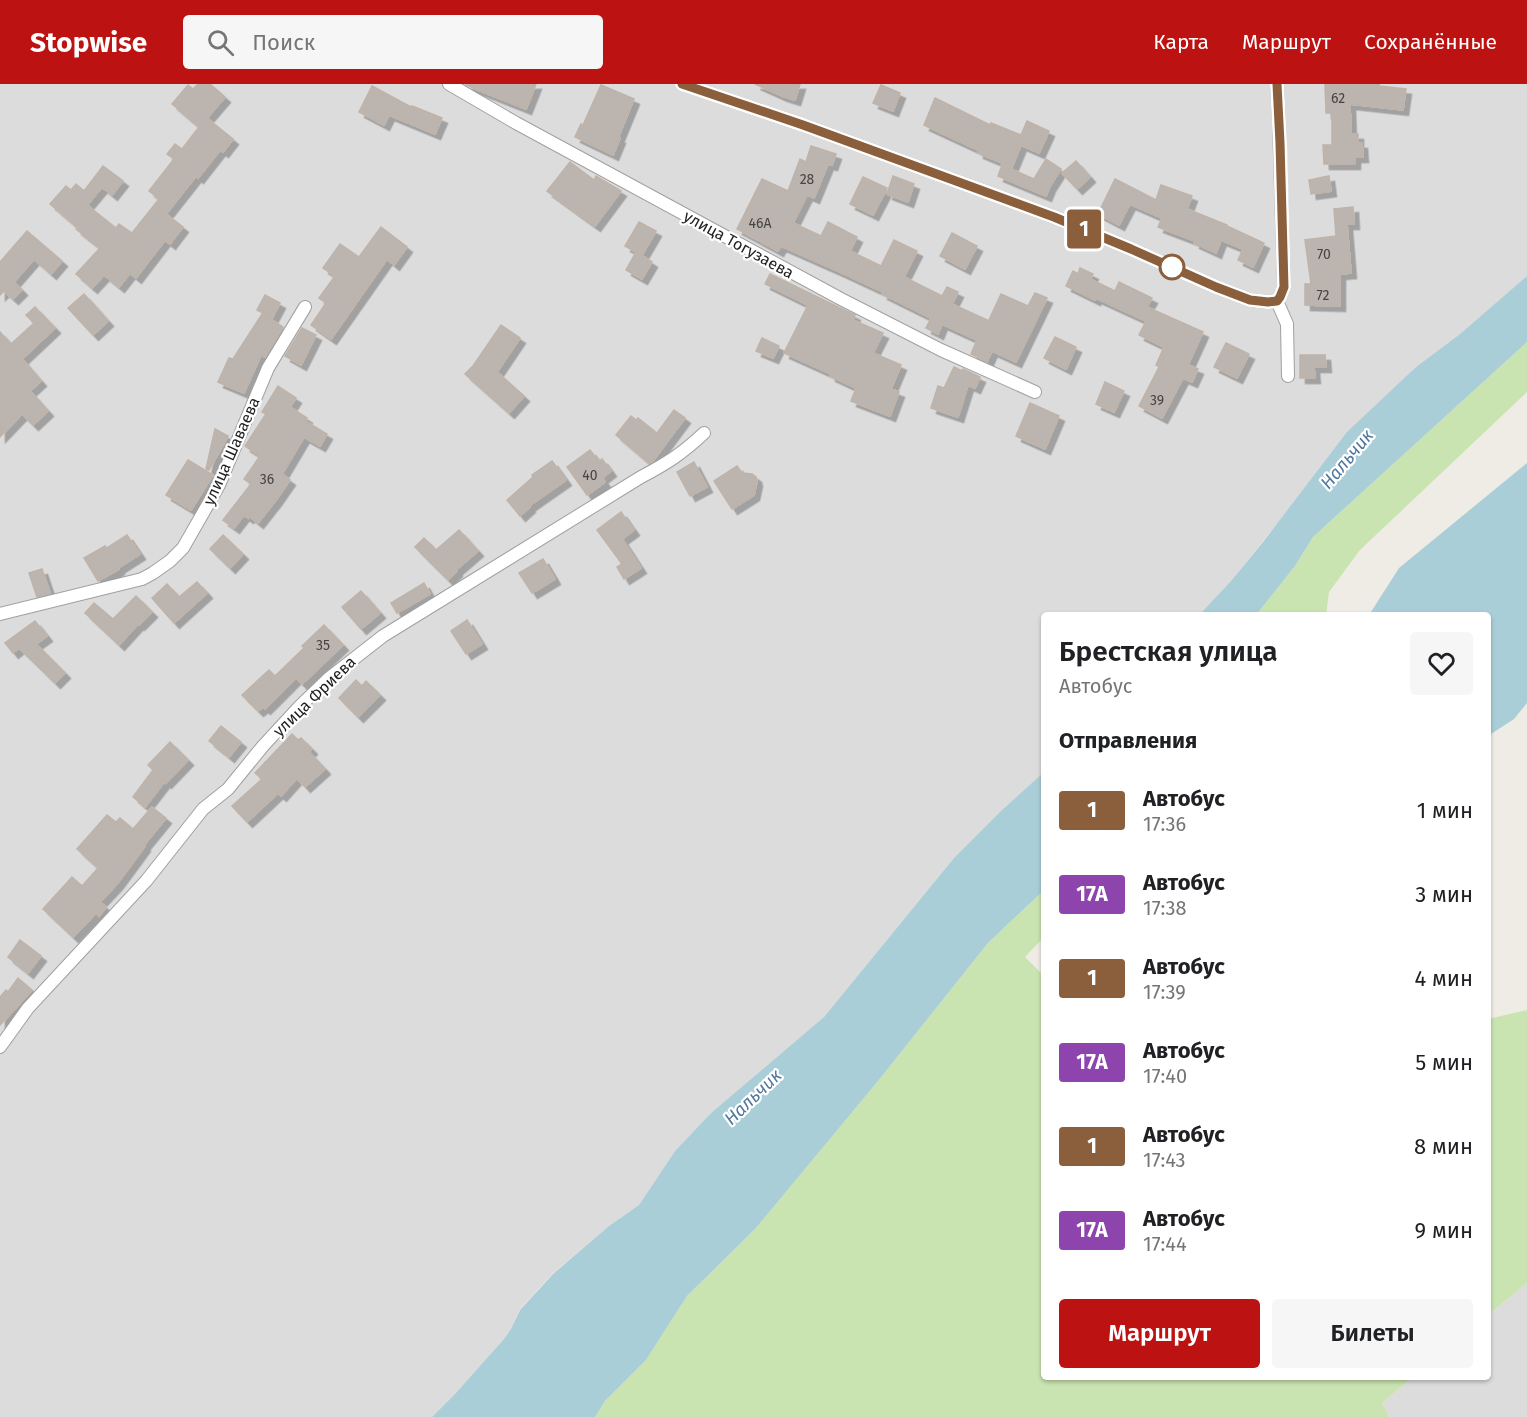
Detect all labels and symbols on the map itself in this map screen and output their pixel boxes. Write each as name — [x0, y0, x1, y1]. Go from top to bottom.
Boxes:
house number: 62 — [1331, 90, 1345, 107]
house number: 28 — [800, 171, 815, 188]
street label: улица Тогузаева — [680, 206, 797, 283]
line badge: 1 — [1064, 210, 1104, 248]
house number: 46А — [749, 215, 771, 232]
house number: 70 — [1317, 246, 1331, 263]
unlabelled marker — [1159, 254, 1185, 280]
house number: 72 — [1317, 287, 1330, 304]
house number: 39 — [1150, 392, 1164, 409]
street label: улица Шаваева — [199, 394, 264, 508]
water label: Нальчик — [1316, 424, 1379, 493]
house number: 40 — [582, 467, 598, 484]
house number: 36 — [260, 471, 274, 488]
house number: 35 — [316, 637, 330, 654]
street label: улица Фриева — [269, 652, 360, 740]
water label: Нальчик — [720, 1064, 787, 1130]

